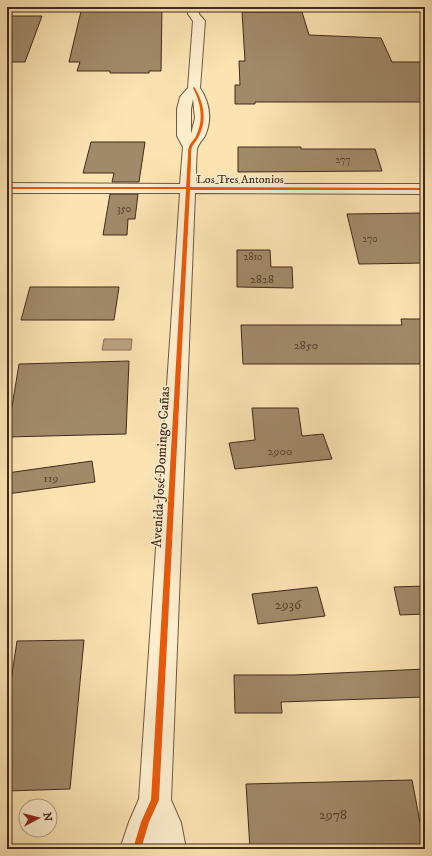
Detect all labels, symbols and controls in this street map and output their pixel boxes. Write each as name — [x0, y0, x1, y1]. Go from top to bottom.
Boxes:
house number: 277 — [335, 154, 351, 166]
street label: Los Tres Antonios — [196, 172, 284, 187]
house number: 350 — [117, 203, 131, 215]
house number: 270 — [362, 233, 378, 245]
house number: 2810 — [244, 251, 262, 263]
house number: 2828 — [250, 272, 274, 287]
house number: 2850 — [294, 338, 318, 353]
street label: Avenida José Domingo Cañas — [148, 386, 174, 548]
house number: 2900 — [268, 444, 292, 459]
house number: 119 — [44, 471, 58, 486]
house number: 2936 — [275, 596, 302, 614]
north arrow — [18, 798, 58, 838]
house number: 2978 — [319, 806, 347, 824]
text: N — [39, 812, 54, 822]

